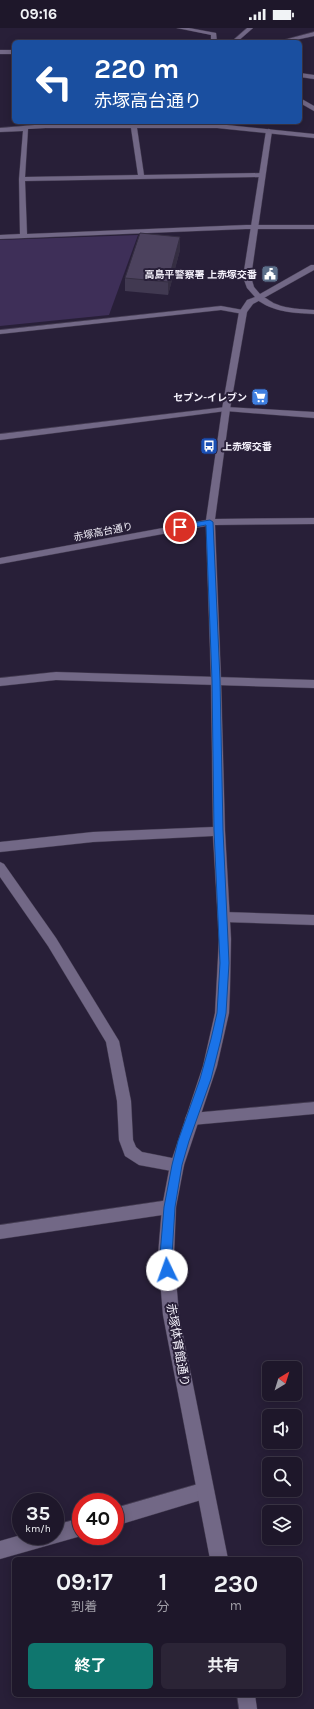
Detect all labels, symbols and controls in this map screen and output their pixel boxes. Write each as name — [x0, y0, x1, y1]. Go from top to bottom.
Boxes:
text: 09:16 — [20, 5, 57, 23]
text: 220 m — [94, 52, 179, 85]
icon: left — [28, 56, 80, 108]
text: 赤塚高台通り — [94, 90, 202, 112]
public building icon: 高島平警察署 上赤塚交番 — [260, 264, 280, 284]
place label: 高島平警察署 上赤塚交番 — [144, 269, 257, 281]
supermarket icon: セブン-イレブン — [250, 387, 270, 407]
place label: セブン-イレブン — [173, 392, 247, 404]
bus stop icon: 上赤塚交番 — [199, 436, 219, 456]
place label: 上赤塚交番 — [222, 441, 272, 453]
pin — [163, 510, 197, 544]
icon: arrive — [169, 516, 191, 538]
street label: 赤塚高台通り — [73, 520, 134, 544]
position arrow — [146, 1249, 188, 1291]
street label: 赤塚体育館通り — [164, 1302, 192, 1388]
north arrow — [262, 1361, 302, 1401]
map controls — [262, 1361, 302, 1545]
button: sound — [262, 1409, 302, 1449]
button: search — [262, 1457, 302, 1497]
speed limit sign: 40 — [72, 1493, 124, 1545]
text: 35 — [26, 1502, 50, 1525]
button: layers — [262, 1505, 302, 1545]
text: km/h — [25, 1523, 51, 1535]
text: 09:17 — [56, 1568, 113, 1596]
text: 1 — [159, 1568, 167, 1596]
text: 230 — [213, 1570, 258, 1598]
text: m — [230, 1598, 242, 1613]
text: 到着 — [71, 1599, 97, 1614]
text: 分 — [157, 1599, 170, 1614]
button: 終了 — [28, 1643, 153, 1689]
button: 共有 — [161, 1643, 286, 1689]

